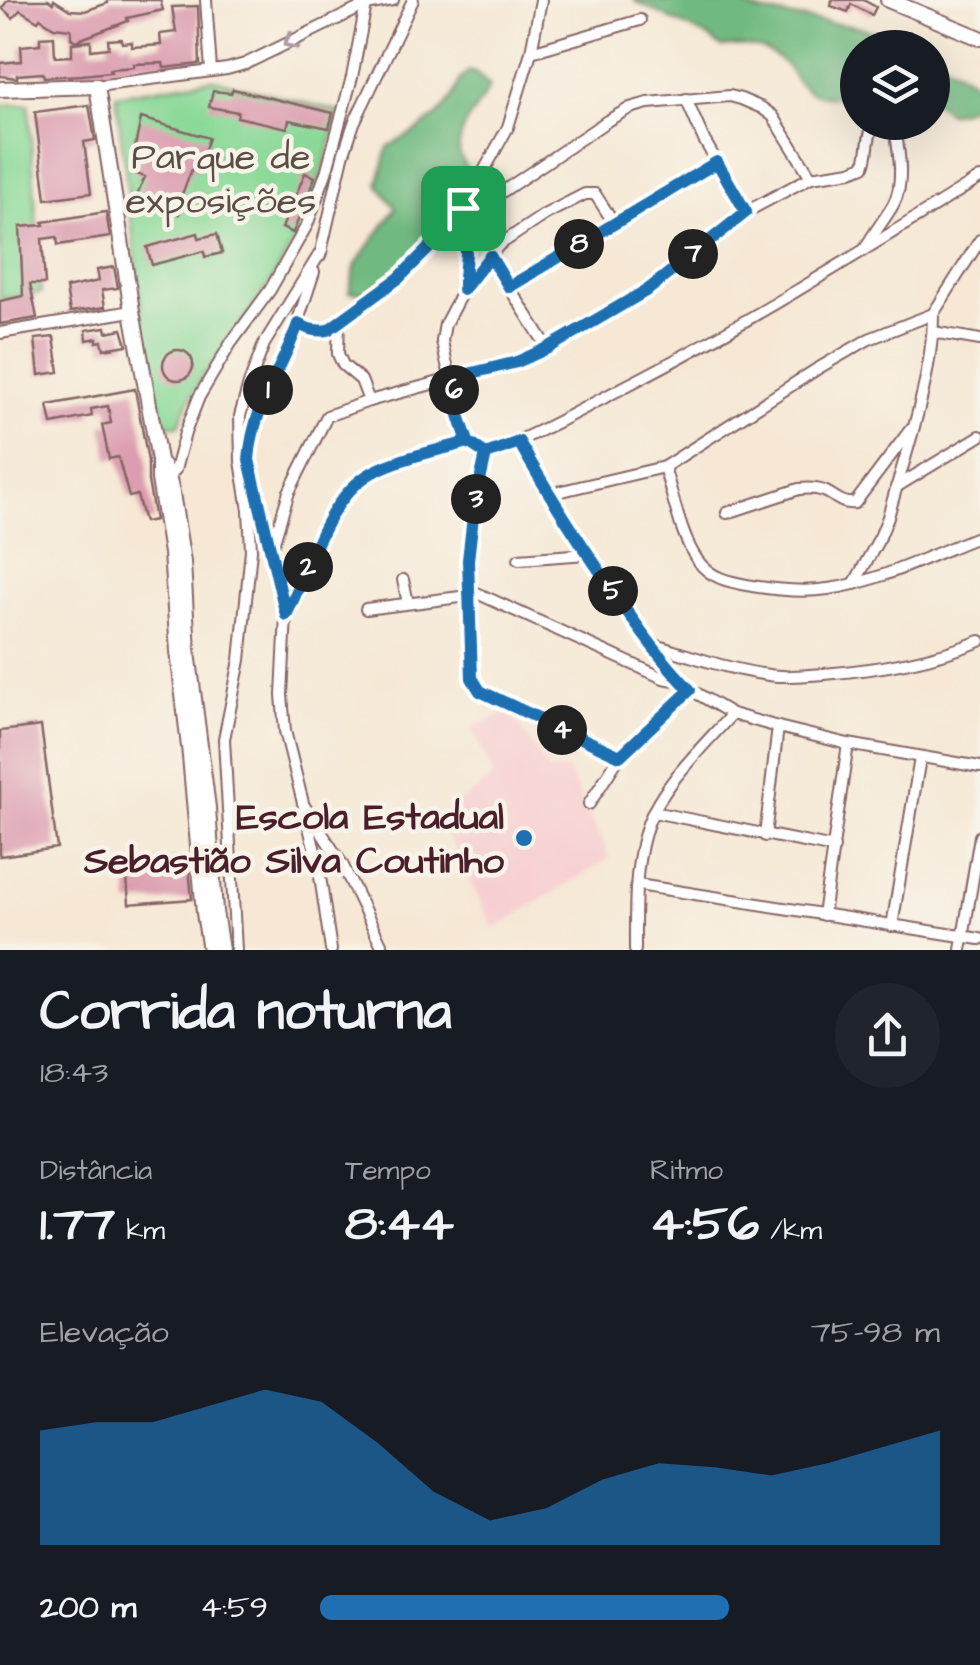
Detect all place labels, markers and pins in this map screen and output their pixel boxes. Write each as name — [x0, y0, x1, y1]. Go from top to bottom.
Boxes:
pin — [421, 166, 506, 251]
pin: 8 — [554, 219, 604, 269]
pin: 7 — [668, 229, 718, 279]
pin: 1 — [243, 365, 293, 415]
pin: 6 — [429, 365, 479, 415]
pin: 3 — [451, 474, 501, 524]
pin: 2 — [283, 542, 333, 592]
pin: 5 — [588, 566, 638, 616]
pin: 4 — [537, 705, 587, 755]
place label: Escola Estadual Sebastião Silva Coutinho — [83, 792, 505, 888]
marker: Escola Estadual Sebastião Silva Coutinho — [513, 827, 535, 849]

